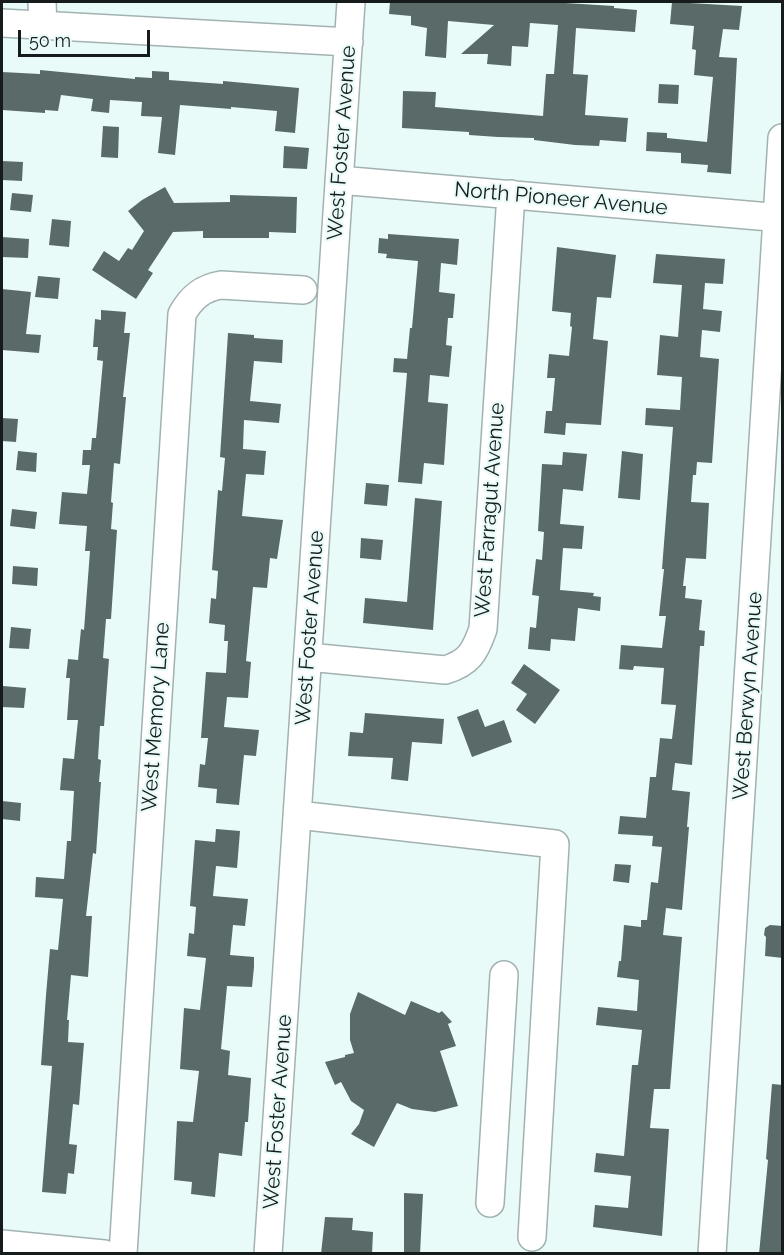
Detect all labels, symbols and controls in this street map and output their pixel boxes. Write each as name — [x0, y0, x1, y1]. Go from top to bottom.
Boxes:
scale bar — [21, 18, 153, 56]
text: 50 m — [29, 30, 71, 51]
street label: West Foster Avenue — [323, 45, 361, 241]
street label: North Pioneer Avenue — [453, 177, 669, 221]
street label: West Farragut Avenue — [470, 402, 510, 618]
street label: West Foster Avenue — [291, 530, 329, 726]
street label: West Berwyn Avenue — [728, 591, 768, 801]
street label: West Memory Lane — [137, 621, 175, 813]
street label: West Foster Avenue — [259, 1014, 297, 1210]

